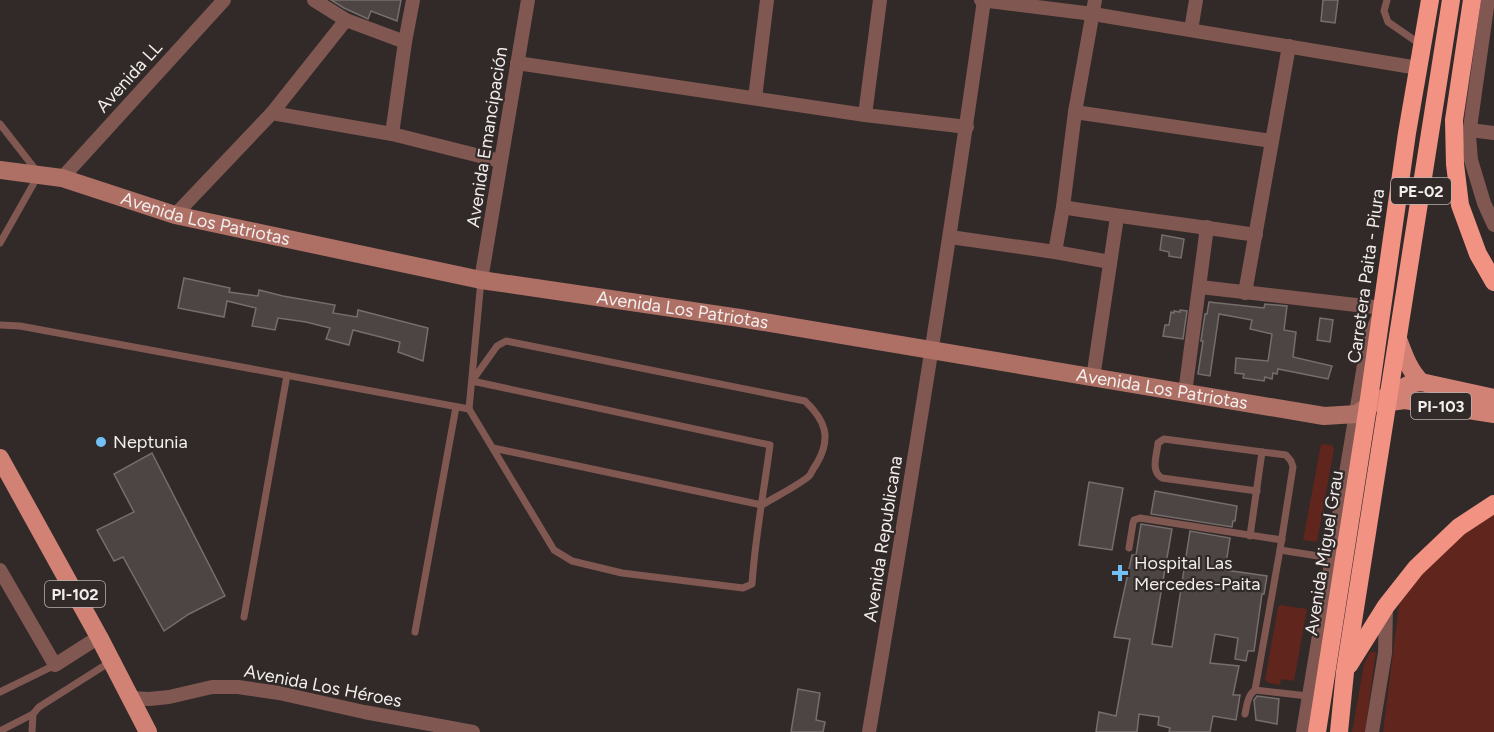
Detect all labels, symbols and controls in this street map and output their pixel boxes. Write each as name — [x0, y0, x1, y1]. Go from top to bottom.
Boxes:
street label: Avenida LL — [91, 36, 167, 117]
street label: Avenida Emancipación — [462, 45, 512, 229]
road number: PE-02 — [1391, 178, 1451, 204]
street label: Avenida Los Patriotas — [118, 187, 292, 250]
street label: Carretera Paita - Piura — [1343, 187, 1389, 365]
street label: Avenida Los Patriotas — [595, 286, 770, 334]
street label: Avenida Los Patriotas — [1075, 364, 1249, 414]
road number: PI-103 — [1411, 393, 1471, 419]
place label: Neptunia — [113, 431, 188, 453]
marker: Neptunia — [94, 435, 108, 449]
street label: Avenida Republicana — [859, 454, 907, 624]
street label: Avenida Miguel Grau — [1300, 469, 1348, 637]
place label: Hospital Las Mercedes-Paita — [1134, 552, 1261, 595]
marker: Hospital Las Mercedes-Paita — [1111, 564, 1129, 582]
road number: PI-102 — [45, 581, 105, 607]
street label: Avenida Los Héroes — [242, 660, 404, 712]

